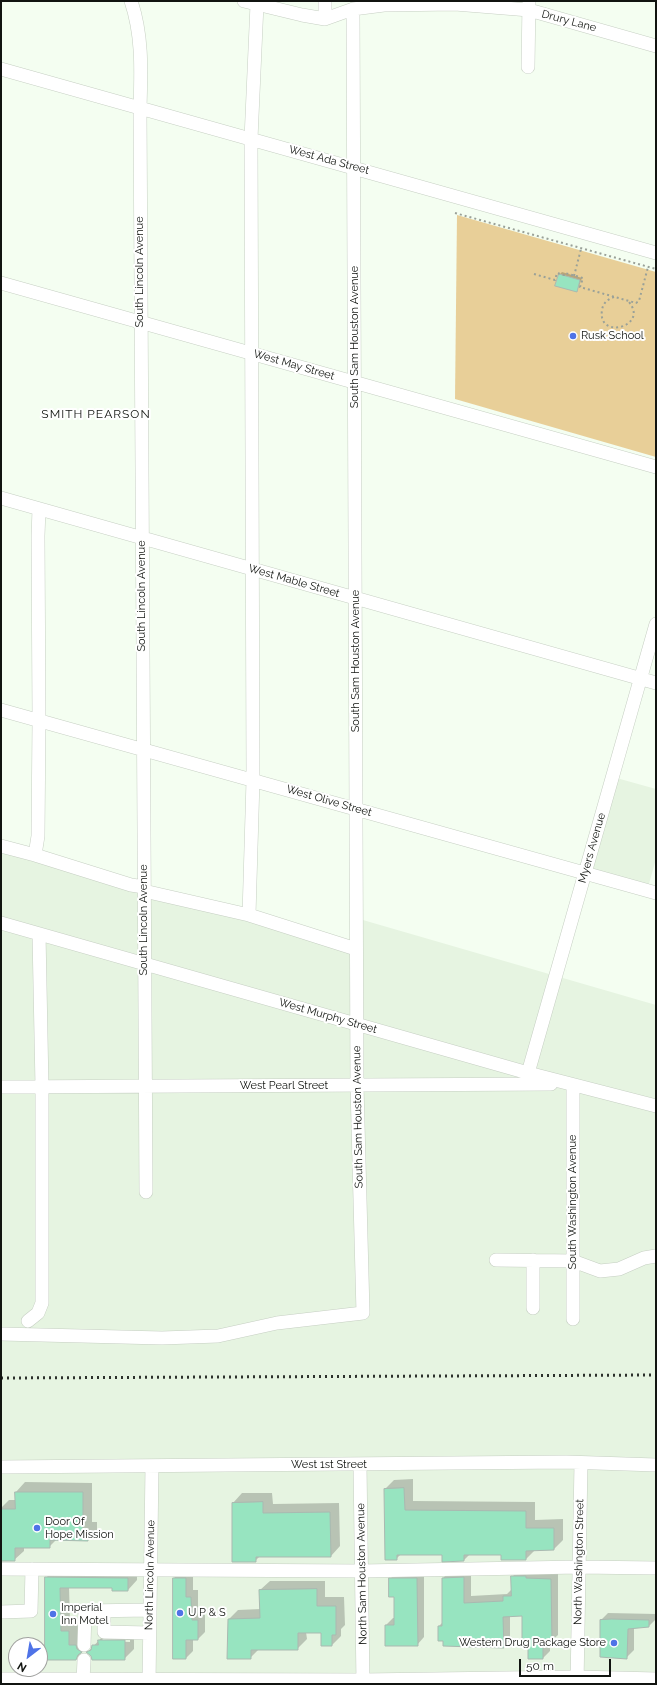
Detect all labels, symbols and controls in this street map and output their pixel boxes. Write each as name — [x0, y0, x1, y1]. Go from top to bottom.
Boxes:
street label: Drury Lane — [540, 7, 598, 35]
street label: West Ada Street — [287, 143, 371, 177]
street label: South Lincoln Avenue — [133, 216, 147, 328]
street label: South Sam Houston Avenue — [348, 266, 362, 408]
place label: Rusk School — [581, 329, 644, 343]
marker: Rusk School — [568, 331, 578, 341]
street label: West May Street — [252, 347, 336, 383]
district label: SMITH PEARSON — [41, 407, 151, 421]
street label: South Lincoln Avenue — [135, 540, 149, 652]
street label: West Mable Street — [247, 562, 341, 600]
street label: South Sam Houston Avenue — [349, 590, 363, 732]
street label: West Olive Street — [285, 783, 373, 819]
street label: Myers Avenue — [576, 811, 608, 885]
street label: South Lincoln Avenue — [137, 864, 151, 976]
street label: West Murphy Street — [277, 996, 379, 1036]
street label: South Sam Houston Avenue — [350, 1046, 366, 1188]
street label: West Pearl Street — [240, 1079, 328, 1093]
street label: South Washington Avenue — [566, 1135, 580, 1269]
street label: West 1st Street — [291, 1458, 367, 1472]
street label: North Washington Street — [571, 1499, 587, 1625]
street label: North Sam Houston Avenue — [354, 1503, 370, 1645]
place label: Door Of Hope Mission — [45, 1515, 114, 1541]
street label: North Lincoln Avenue — [142, 1520, 158, 1630]
marker: Door Of Hope Mission — [32, 1523, 42, 1533]
place label: Imperial Inn Motel — [61, 1601, 108, 1627]
place label: U P & S — [188, 1606, 226, 1620]
marker: U P & S — [175, 1608, 185, 1618]
marker: Imperial Inn Motel — [48, 1609, 58, 1619]
place label: Western Drug Package Store — [459, 1636, 606, 1650]
north arrow — [8, 1637, 48, 1677]
marker: Western Drug Package Store — [609, 1638, 619, 1648]
scale bar — [521, 1651, 613, 1677]
text: N — [15, 1659, 29, 1675]
text: 50 m — [526, 1659, 554, 1673]

